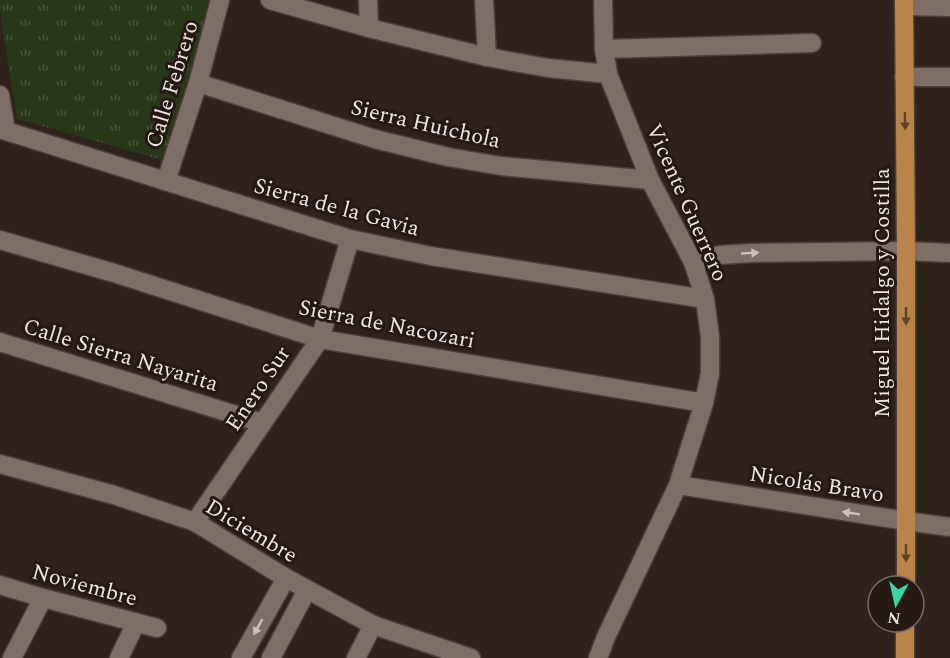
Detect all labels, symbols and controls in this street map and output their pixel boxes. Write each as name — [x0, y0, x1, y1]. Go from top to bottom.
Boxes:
street label: Calle Febrero — [137, 17, 207, 152]
street label: Sierra Huichola — [348, 91, 504, 158]
one-way arrow — [900, 112, 910, 131]
street label: Vicente Guerrero — [637, 118, 736, 287]
street label: Miguel Hidalgo y Costilla — [866, 168, 899, 418]
street label: Sierra de la Gavia — [250, 169, 423, 245]
one-way arrow — [741, 249, 760, 258]
street label: Sierra de Nacozari — [296, 291, 478, 358]
one-way arrow — [901, 307, 911, 326]
street label: Calle Sierra Nayarita — [19, 310, 222, 401]
street label: Enero Sur — [218, 339, 299, 438]
street label: Nicolás Bravo — [747, 458, 886, 511]
street label: Diciembre — [199, 491, 304, 572]
one-way arrow — [841, 508, 860, 517]
one-way arrow — [901, 544, 911, 563]
street label: Noviembre — [28, 556, 141, 615]
north arrow — [866, 574, 926, 634]
text: N — [886, 605, 902, 631]
one-way arrow — [253, 619, 263, 636]

